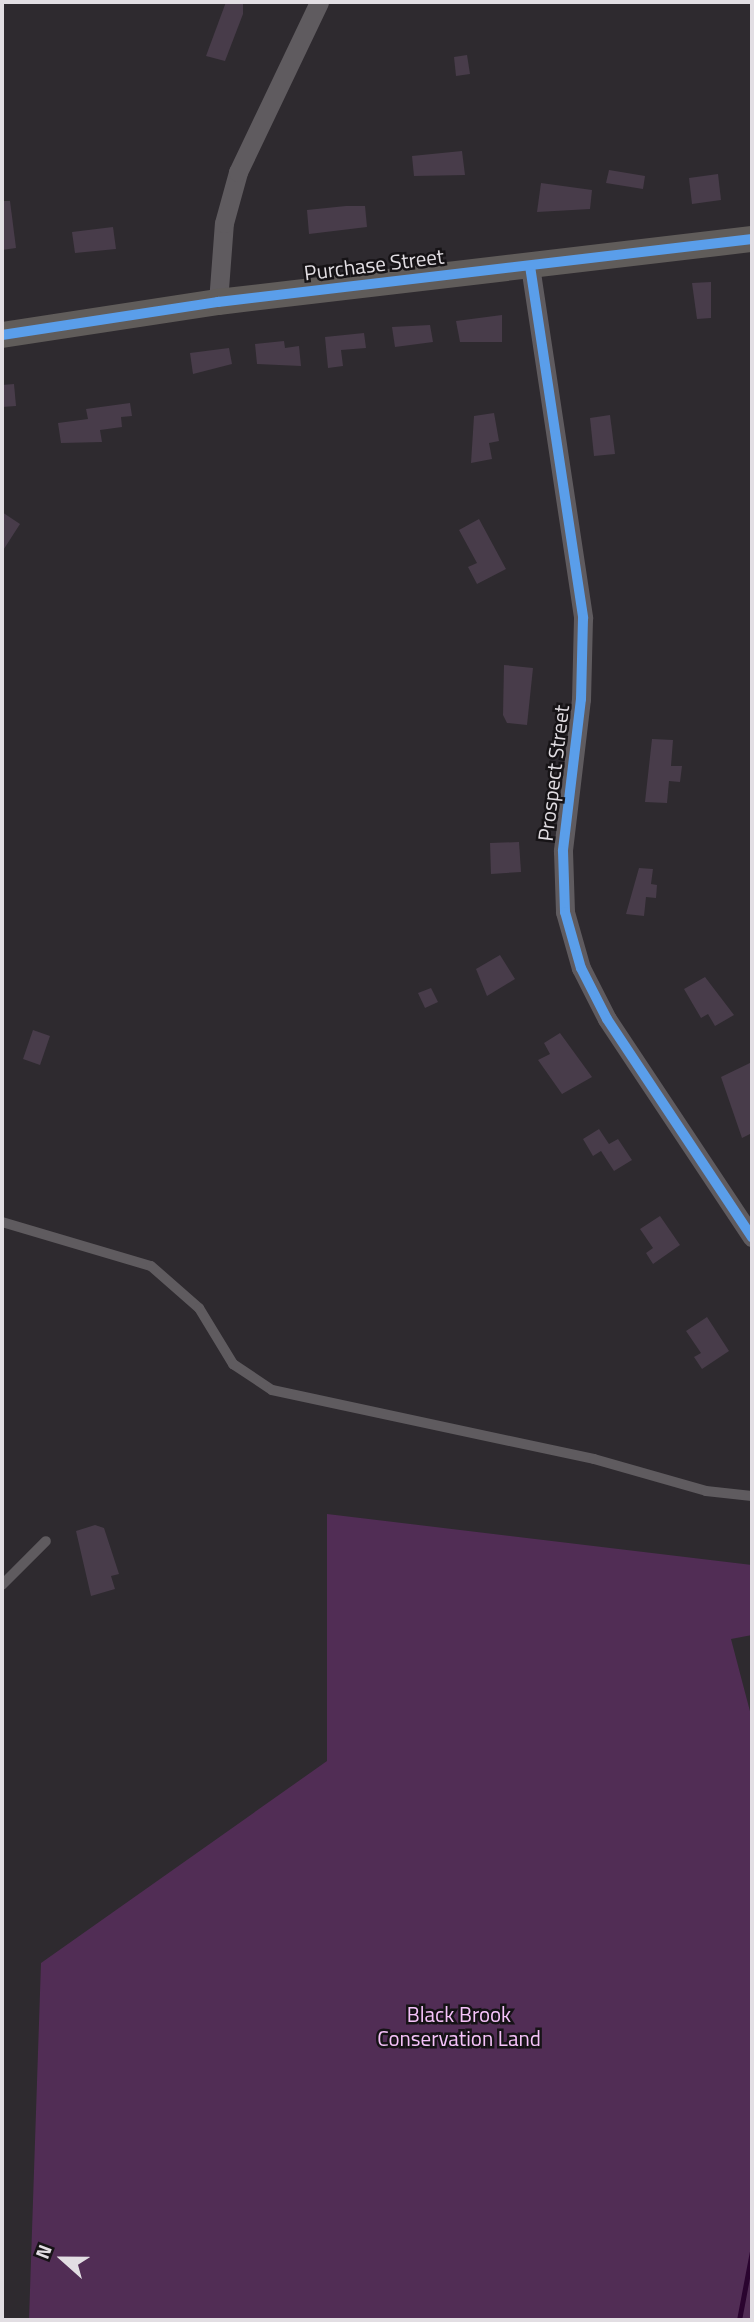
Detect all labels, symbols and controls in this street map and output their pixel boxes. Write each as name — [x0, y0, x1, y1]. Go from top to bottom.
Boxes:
street label: Purchase Street — [303, 243, 445, 285]
street label: Prospect Street — [532, 703, 574, 843]
park label: Black Brook Conservation Land — [377, 2001, 541, 2051]
north arrow — [28, 2224, 98, 2294]
text: N — [27, 2240, 59, 2263]

